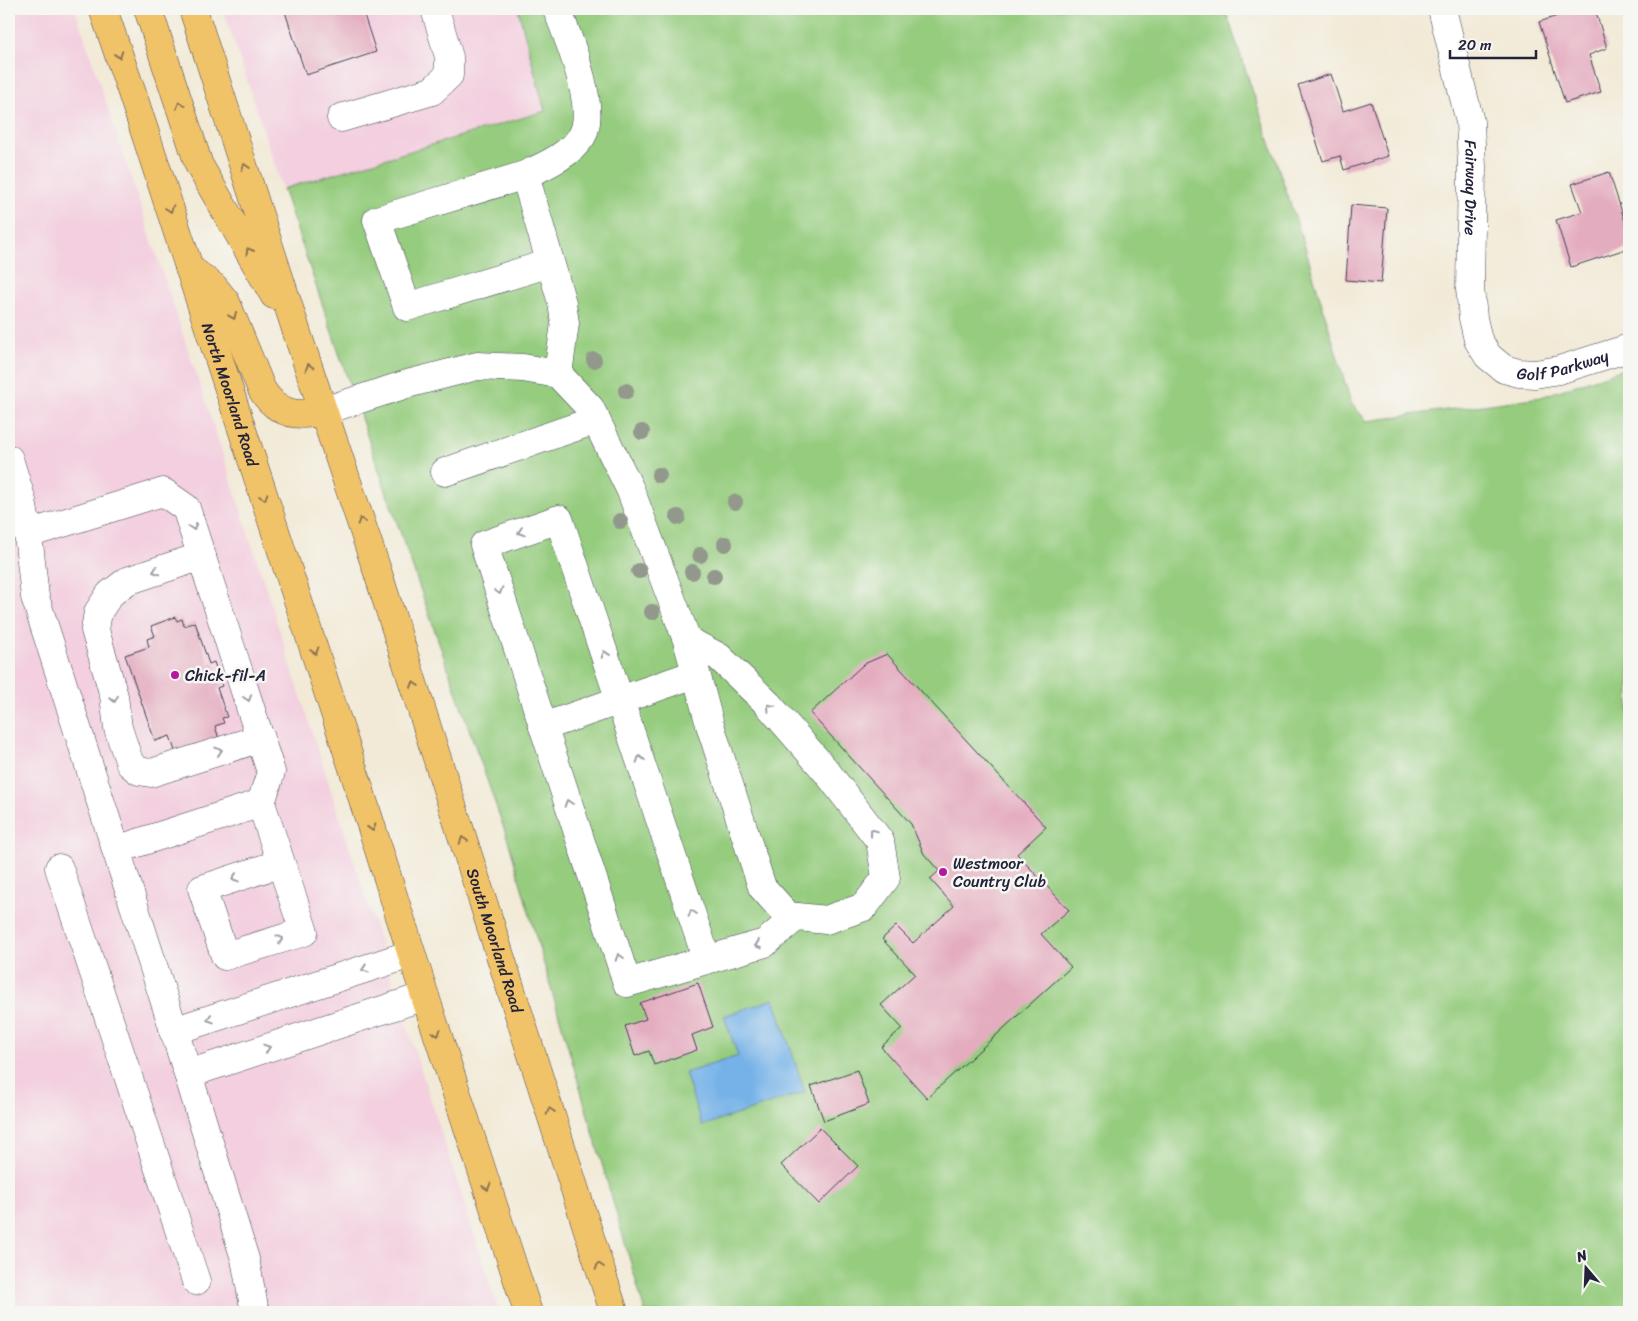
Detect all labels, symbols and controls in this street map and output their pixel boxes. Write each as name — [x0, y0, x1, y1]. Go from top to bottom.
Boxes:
scale bar — [1450, 28, 1537, 60]
text: 20 m — [1458, 32, 1492, 58]
one-way arrow — [113, 50, 123, 59]
one-way arrow — [176, 102, 186, 110]
street label: Fairway Drive — [1456, 139, 1487, 236]
one-way arrow — [241, 163, 251, 172]
one-way arrow — [164, 204, 174, 213]
one-way arrow — [245, 248, 255, 257]
one-way arrow — [227, 311, 238, 320]
street label: North Moorland Road — [194, 319, 268, 472]
street label: Golf Parkway — [1516, 341, 1613, 388]
one-way arrow — [305, 364, 315, 372]
one-way arrow — [258, 492, 268, 500]
one-way arrow — [357, 517, 367, 526]
one-way arrow — [187, 523, 197, 531]
one-way arrow — [518, 526, 526, 536]
one-way arrow — [152, 566, 160, 576]
one-way arrow — [493, 586, 503, 595]
one-way arrow — [309, 646, 319, 655]
one-way arrow — [601, 650, 611, 659]
place label: Chick-fil-A — [185, 661, 266, 690]
marker: Chick-fil-A — [169, 669, 181, 681]
one-way arrow — [409, 681, 419, 689]
one-way arrow — [109, 694, 119, 703]
one-way arrow — [243, 694, 253, 702]
one-way arrow — [767, 703, 776, 712]
one-way arrow — [215, 747, 223, 757]
one-way arrow — [636, 756, 646, 764]
one-way arrow — [564, 799, 574, 808]
one-way arrow — [366, 823, 376, 831]
one-way arrow — [869, 829, 878, 838]
one-way arrow — [459, 836, 469, 844]
place label: Westmoor Country Club — [953, 849, 1046, 896]
street label: South Moorland Road — [458, 864, 532, 1018]
marker: Westmoor Country Club — [937, 866, 949, 878]
one-way arrow — [231, 872, 239, 882]
one-way arrow — [688, 910, 698, 918]
one-way arrow — [275, 935, 283, 945]
one-way arrow — [754, 940, 762, 950]
one-way arrow — [615, 954, 625, 962]
one-way arrow — [361, 963, 370, 973]
one-way arrow — [207, 1013, 215, 1023]
one-way arrow — [431, 1028, 441, 1036]
one-way arrow — [262, 1044, 271, 1054]
one-way arrow — [546, 1107, 556, 1116]
one-way arrow — [481, 1183, 491, 1191]
text: N — [1572, 1243, 1591, 1270]
north arrow — [1560, 1244, 1610, 1294]
one-way arrow — [595, 1262, 605, 1270]

